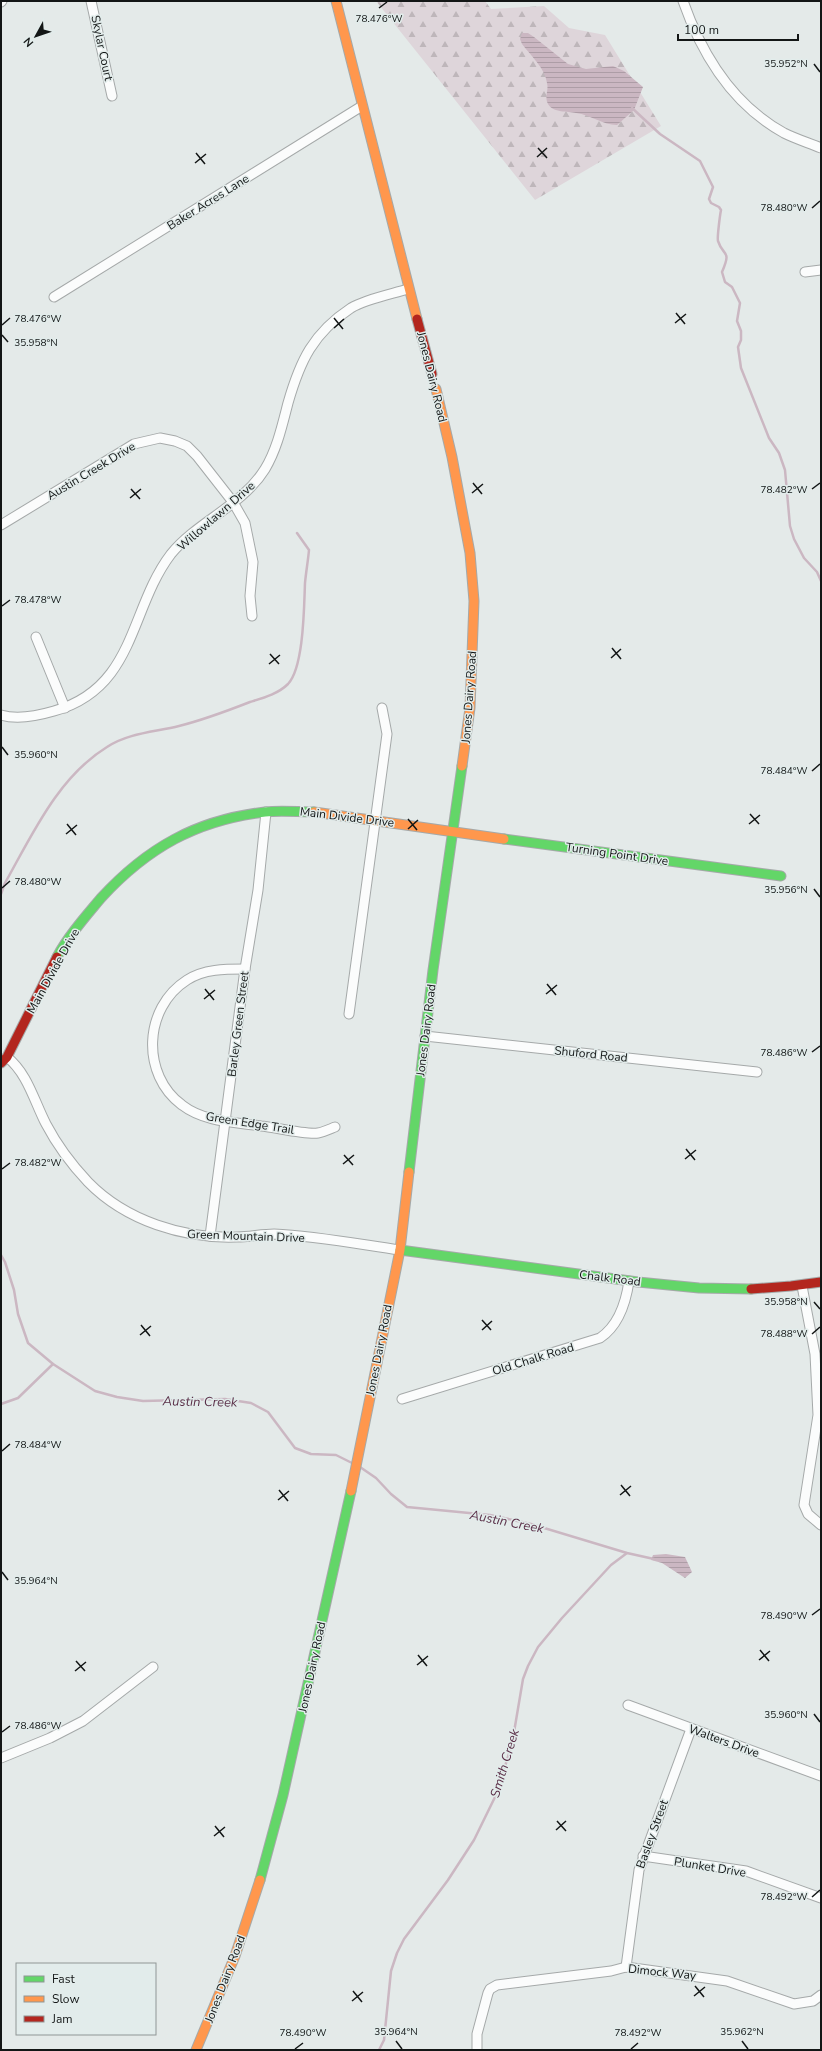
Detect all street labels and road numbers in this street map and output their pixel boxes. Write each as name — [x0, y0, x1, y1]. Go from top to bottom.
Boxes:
street label: Skylar Court — [87, 14, 117, 83]
street label: Baker Acres Lane — [164, 170, 252, 234]
street label: Jones Dairy Road — [413, 329, 451, 424]
street label: Austin Creek Drive — [44, 438, 138, 504]
street label: Willowlawn Drive — [174, 478, 258, 554]
street label: Jones Dairy Road — [458, 650, 480, 745]
street label: Main Divide Drive — [299, 803, 395, 831]
street label: Turning Point Drive — [565, 839, 669, 869]
street label: Main Divide Drive — [23, 926, 83, 1016]
street label: Barley Green Street — [224, 970, 253, 1078]
street label: Jones Dairy Road — [412, 983, 440, 1078]
street label: Shuford Road — [554, 1042, 628, 1066]
street label: Green Edge Trail — [205, 1108, 296, 1138]
street label: Green Mountain Drive — [187, 1226, 305, 1246]
street label: Chalk Road — [578, 1266, 642, 1290]
street label: Jones Dairy Road — [362, 1303, 396, 1398]
street label: Old Chalk Road — [490, 1339, 576, 1379]
street label: Jones Dairy Road — [294, 1620, 329, 1715]
street label: Walters Drive — [686, 1721, 762, 1761]
street label: Basley Street — [632, 1797, 672, 1871]
street label: Plunket Drive — [673, 1853, 747, 1881]
street label: Jones Dairy Road — [201, 1933, 249, 2026]
street label: Dimock Way — [627, 1960, 698, 1984]

